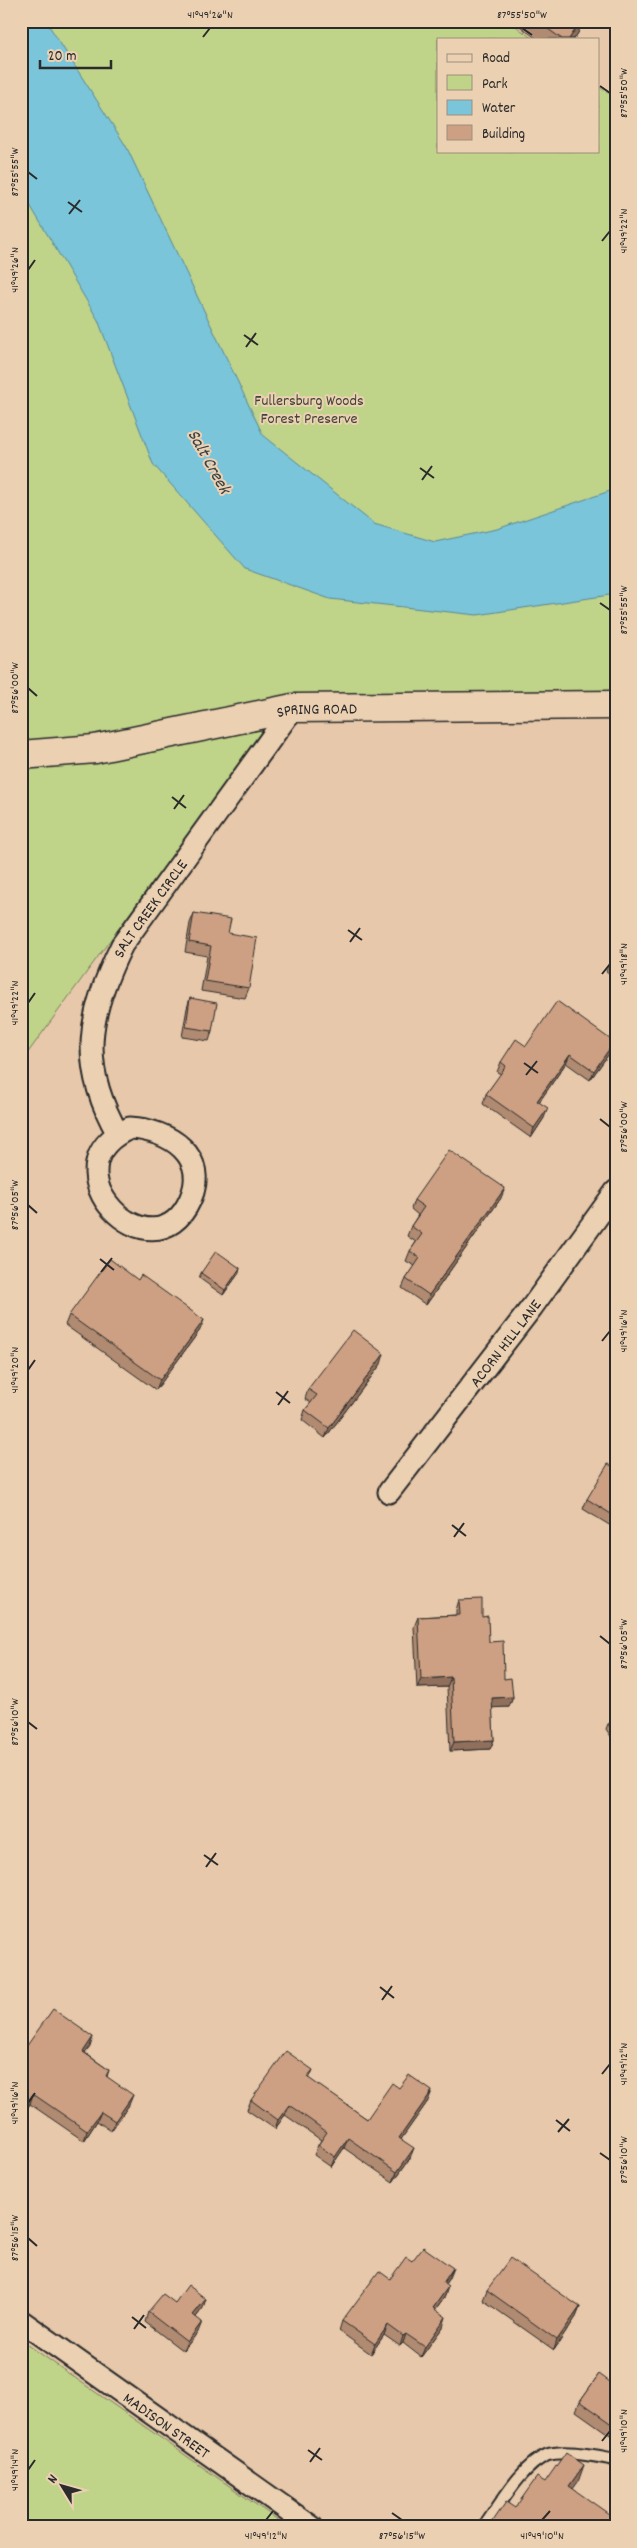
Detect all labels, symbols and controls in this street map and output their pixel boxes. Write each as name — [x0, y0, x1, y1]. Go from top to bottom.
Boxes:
text: 41°49'26"N — [187, 7, 233, 24]
text: 87°55'50"W — [497, 7, 547, 24]
scale bar — [40, 38, 111, 70]
legend — [437, 38, 600, 152]
text: 20 m — [48, 46, 76, 68]
text: Road — [482, 48, 510, 70]
text: 87°55'50"W — [616, 68, 633, 118]
text: Park — [482, 74, 508, 96]
text: Water — [482, 98, 516, 120]
text: Building — [482, 124, 525, 146]
text: 87°55'55"W — [7, 147, 24, 197]
text: 41°49'22"N — [616, 208, 633, 254]
text: 41°49'26"N — [7, 247, 24, 293]
park label: Fullersburg Woods Forest Preserve — [254, 390, 364, 431]
water label: Salt Creek — [180, 425, 237, 500]
text: 87°55'55"W — [616, 585, 633, 635]
text: 87°56'00"W — [7, 662, 24, 714]
street label: SPRING ROAD — [275, 698, 357, 725]
street label: SALT CREEK CIRCLE — [108, 855, 195, 962]
text: 41°49'18"N — [616, 943, 633, 985]
text: 41°49'22"N — [7, 980, 24, 1026]
text: 87°56'00"W — [616, 1101, 633, 1153]
text: 87°56'05"W — [7, 1180, 24, 1230]
street label: ACORN HILL LANE — [465, 1295, 548, 1393]
text: 41°49'16"N — [616, 1309, 633, 1353]
text: 41°49'20"N — [7, 1347, 24, 1393]
text: 87°56'05"W — [616, 1619, 633, 1669]
text: 87°56'10"W — [7, 1698, 24, 1746]
text: 41°49'12"N — [616, 2043, 633, 2085]
text: 41°49'16"N — [7, 2081, 24, 2125]
text: 87°56'10"W — [616, 2136, 633, 2184]
text: 87°56'15"W — [7, 2215, 24, 2261]
street label: MADISON STREET — [118, 2388, 214, 2465]
text: 41°49'10"N — [616, 2409, 633, 2453]
text: 41°49'14"N — [7, 2449, 24, 2491]
north arrow — [38, 2460, 88, 2510]
text: N — [43, 2471, 63, 2488]
text: 41°49'12"N — [245, 2528, 287, 2545]
text: 87°56'15"W — [379, 2528, 425, 2545]
text: 41°49'10"N — [520, 2528, 564, 2545]

